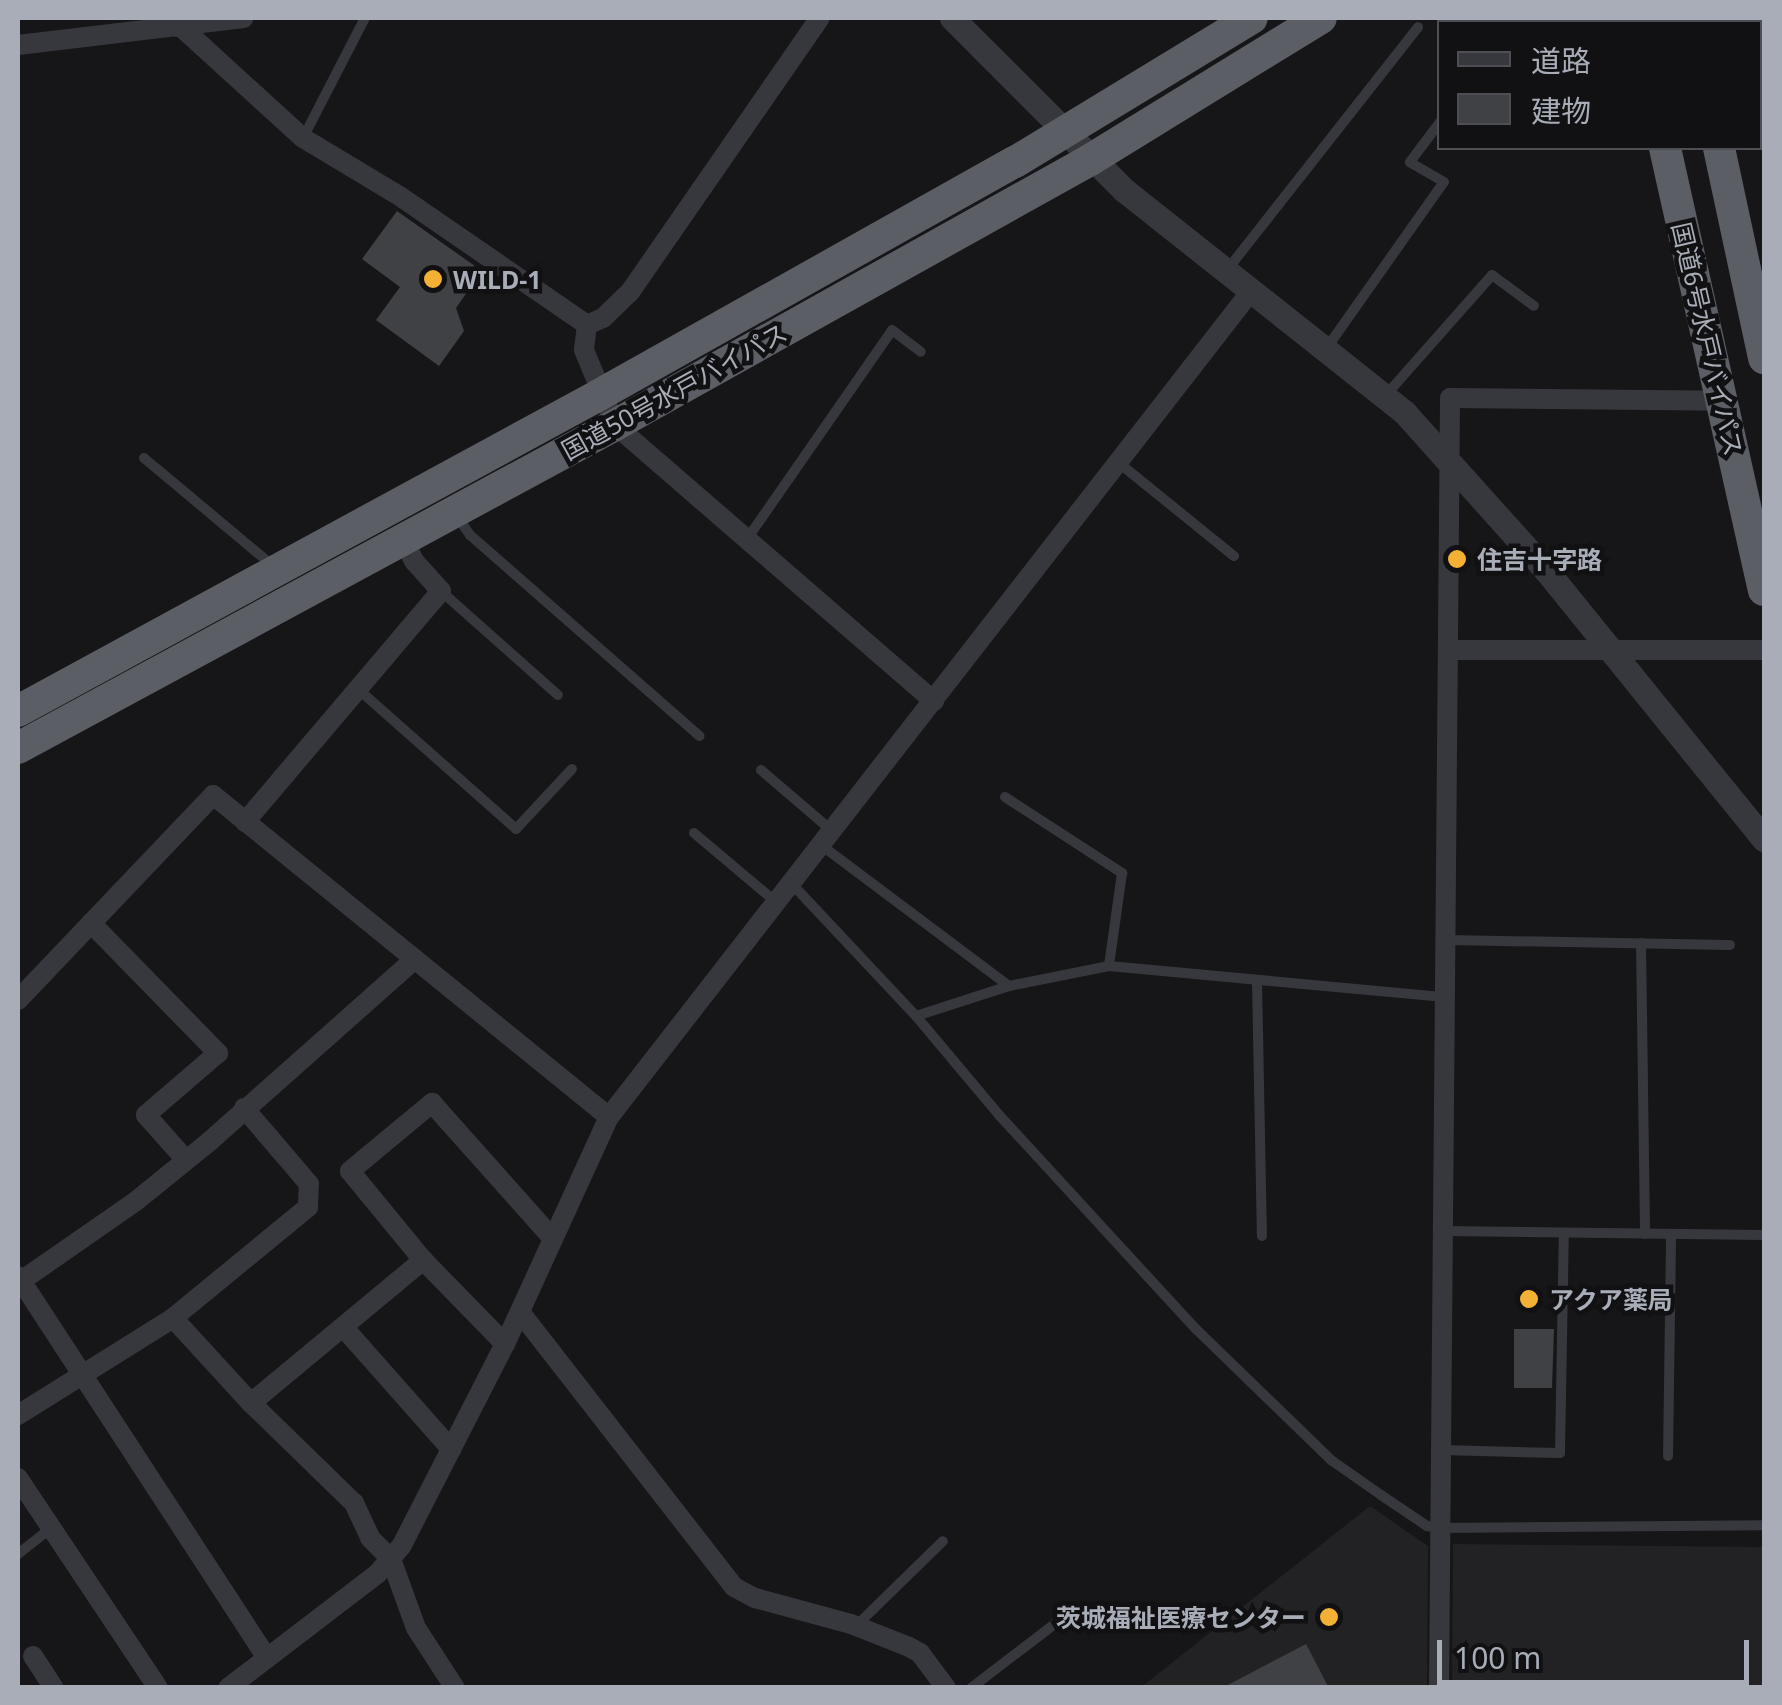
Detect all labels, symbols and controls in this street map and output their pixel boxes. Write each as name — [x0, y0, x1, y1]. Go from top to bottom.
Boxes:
legend — [1437, 20, 1762, 150]
text: 道路 — [1531, 40, 1591, 81]
text: 建物 — [1531, 90, 1591, 131]
street label: 国道6号水戸バイパス — [1666, 219, 1750, 459]
place label: WILD-1 — [453, 264, 541, 294]
marker: WILD-1 — [422, 268, 444, 290]
street label: 国道50号水戸バイパス — [556, 316, 792, 466]
place label: 住吉十字路 — [1477, 544, 1602, 574]
marker: 住吉十字路 — [1446, 548, 1468, 570]
place label: アクア薬局 — [1549, 1284, 1674, 1314]
marker: アクア薬局 — [1518, 1288, 1540, 1310]
place label: 茨城福祉医療センター — [1056, 1602, 1306, 1632]
marker: 茨城福祉医療センター — [1316, 1604, 1342, 1630]
scale bar — [1442, 1620, 1754, 1682]
text: 100 m — [1454, 1637, 1541, 1678]

